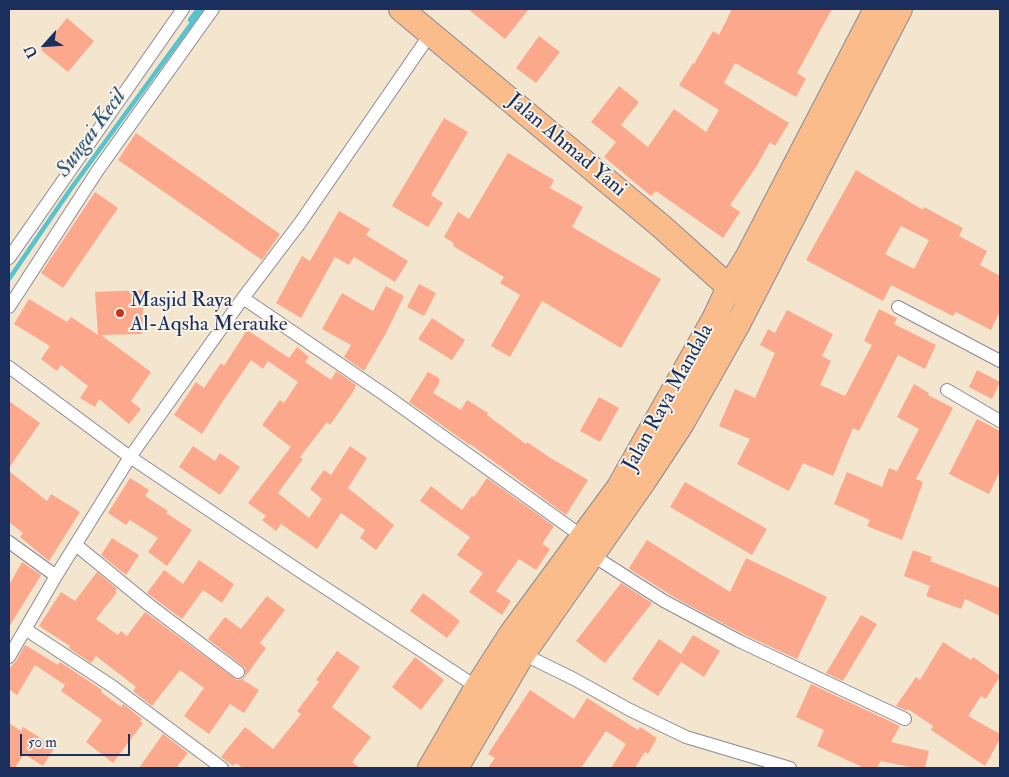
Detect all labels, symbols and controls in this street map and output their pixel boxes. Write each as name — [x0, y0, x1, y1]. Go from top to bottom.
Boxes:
north arrow — [20, 20, 70, 70]
text: U — [21, 43, 41, 61]
water label: Sungai Kecil — [51, 85, 133, 183]
street label: Jalan Ahmad Yani — [501, 89, 631, 203]
place label: Masjid Raya Al-Aqsha Merauke — [130, 288, 288, 338]
marker: Masjid Raya Al-Aqsha Merauke — [114, 307, 126, 319]
street label: Jalan Raya Mandala — [618, 320, 720, 476]
scale bar — [22, 724, 132, 756]
text: 50 m — [28, 733, 57, 752]

